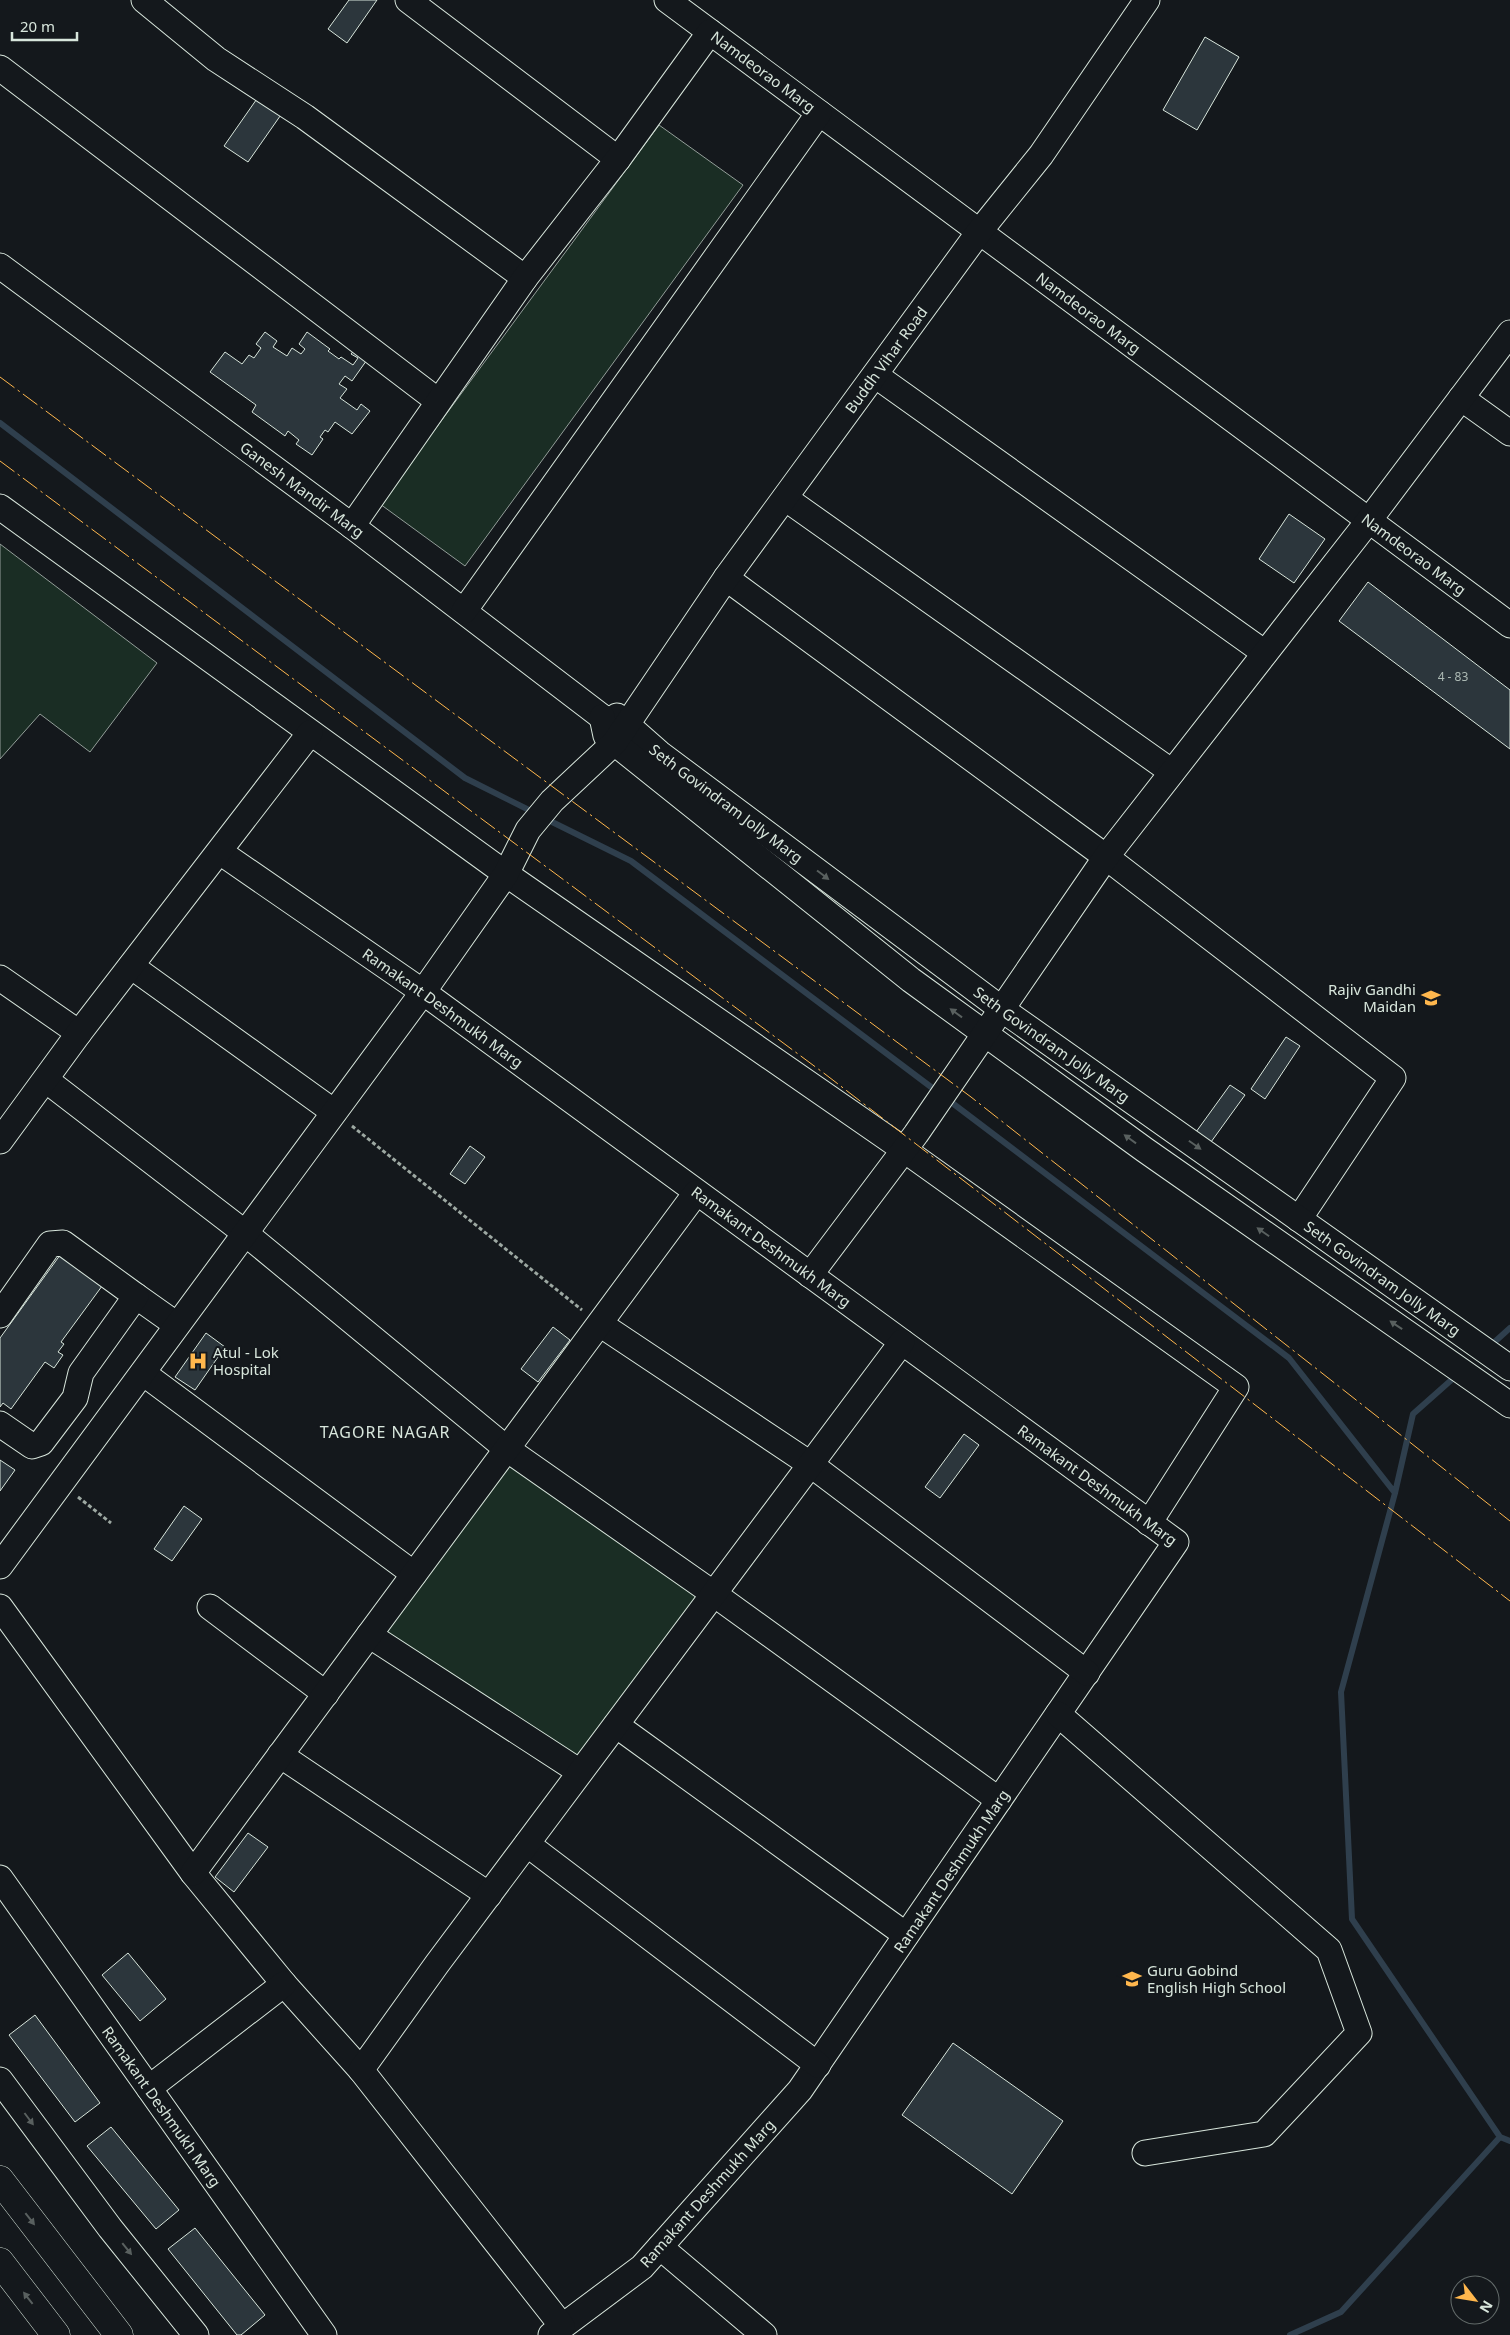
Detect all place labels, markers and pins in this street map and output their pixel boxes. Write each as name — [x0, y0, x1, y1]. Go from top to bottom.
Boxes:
place label: Rajiv Gandhi Maidan — [1328, 979, 1416, 1016]
school or university icon: Rajiv Gandhi Maidan — [1420, 987, 1442, 1009]
place label: Atul - Lok Hospital — [213, 1342, 279, 1379]
hospital icon: Atul - Lok Hospital — [187, 1350, 209, 1372]
place label: Guru Gobind English High School — [1147, 1960, 1286, 1997]
school or university icon: Guru Gobind English High School — [1121, 1968, 1143, 1990]

